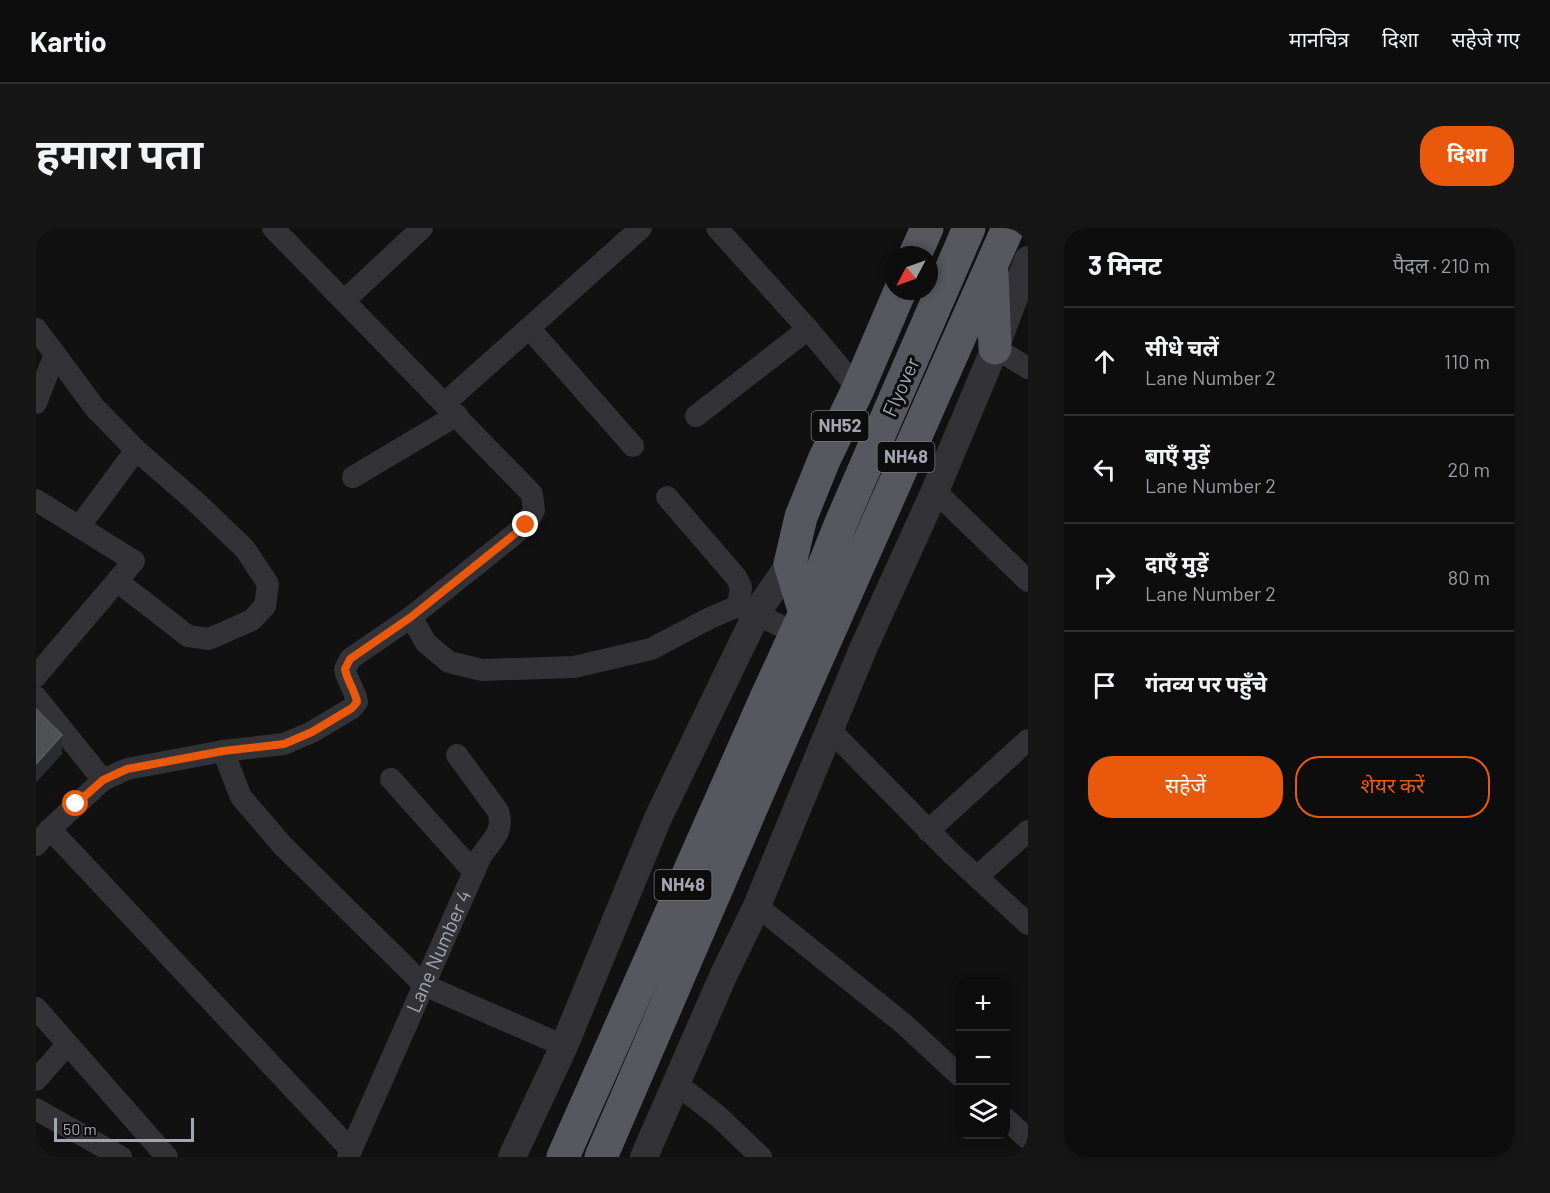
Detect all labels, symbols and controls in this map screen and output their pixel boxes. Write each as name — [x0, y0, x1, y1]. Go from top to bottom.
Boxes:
text: Kartio — [30, 24, 107, 58]
text: मानचित्र — [1289, 26, 1349, 51]
text: दिशा — [1382, 26, 1418, 51]
text: सहेजे गए — [1451, 26, 1520, 51]
button: दिशा — [1420, 126, 1514, 186]
text: हमारा पता — [36, 127, 203, 177]
north arrow — [884, 246, 938, 300]
text: 3 मिनट — [1088, 249, 1162, 280]
text: पैदल · 210 m — [1393, 253, 1490, 277]
text: सीधे चलें — [1145, 334, 1219, 360]
icon: ahead — [1088, 345, 1121, 378]
text: 110 m — [1444, 349, 1490, 373]
street label: Flyover — [876, 353, 924, 420]
text: Lane Number 2 — [1145, 365, 1276, 389]
road number: NH52 — [812, 411, 868, 441]
road number: NH48 — [878, 442, 934, 472]
text: बाएँ मुड़ें — [1145, 442, 1210, 468]
icon: left — [1088, 453, 1121, 486]
text: 20 m — [1447, 457, 1490, 481]
text: Lane Number 2 — [1145, 473, 1276, 497]
route end — [512, 511, 538, 537]
text: दाएँ मुड़ें — [1145, 550, 1208, 576]
icon: right — [1088, 561, 1121, 594]
text: 80 m — [1448, 565, 1490, 589]
text: Lane Number 2 — [1145, 581, 1276, 605]
icon: arrive — [1088, 669, 1121, 702]
text: गंतव्य पर पहुँचे — [1145, 670, 1267, 696]
button: सहेजें — [1088, 756, 1283, 818]
button: शेयर करें — [1295, 756, 1490, 818]
route start — [62, 790, 88, 816]
road number: NH48 — [654, 870, 712, 900]
street label: Lane Number 4 — [400, 886, 476, 1016]
map controls — [956, 977, 1010, 1139]
button: + — [956, 977, 1010, 1031]
button: − — [956, 1031, 1010, 1085]
button: layers — [956, 1085, 1010, 1139]
scale bar — [54, 1115, 194, 1142]
text: 50 m — [63, 1119, 97, 1138]

